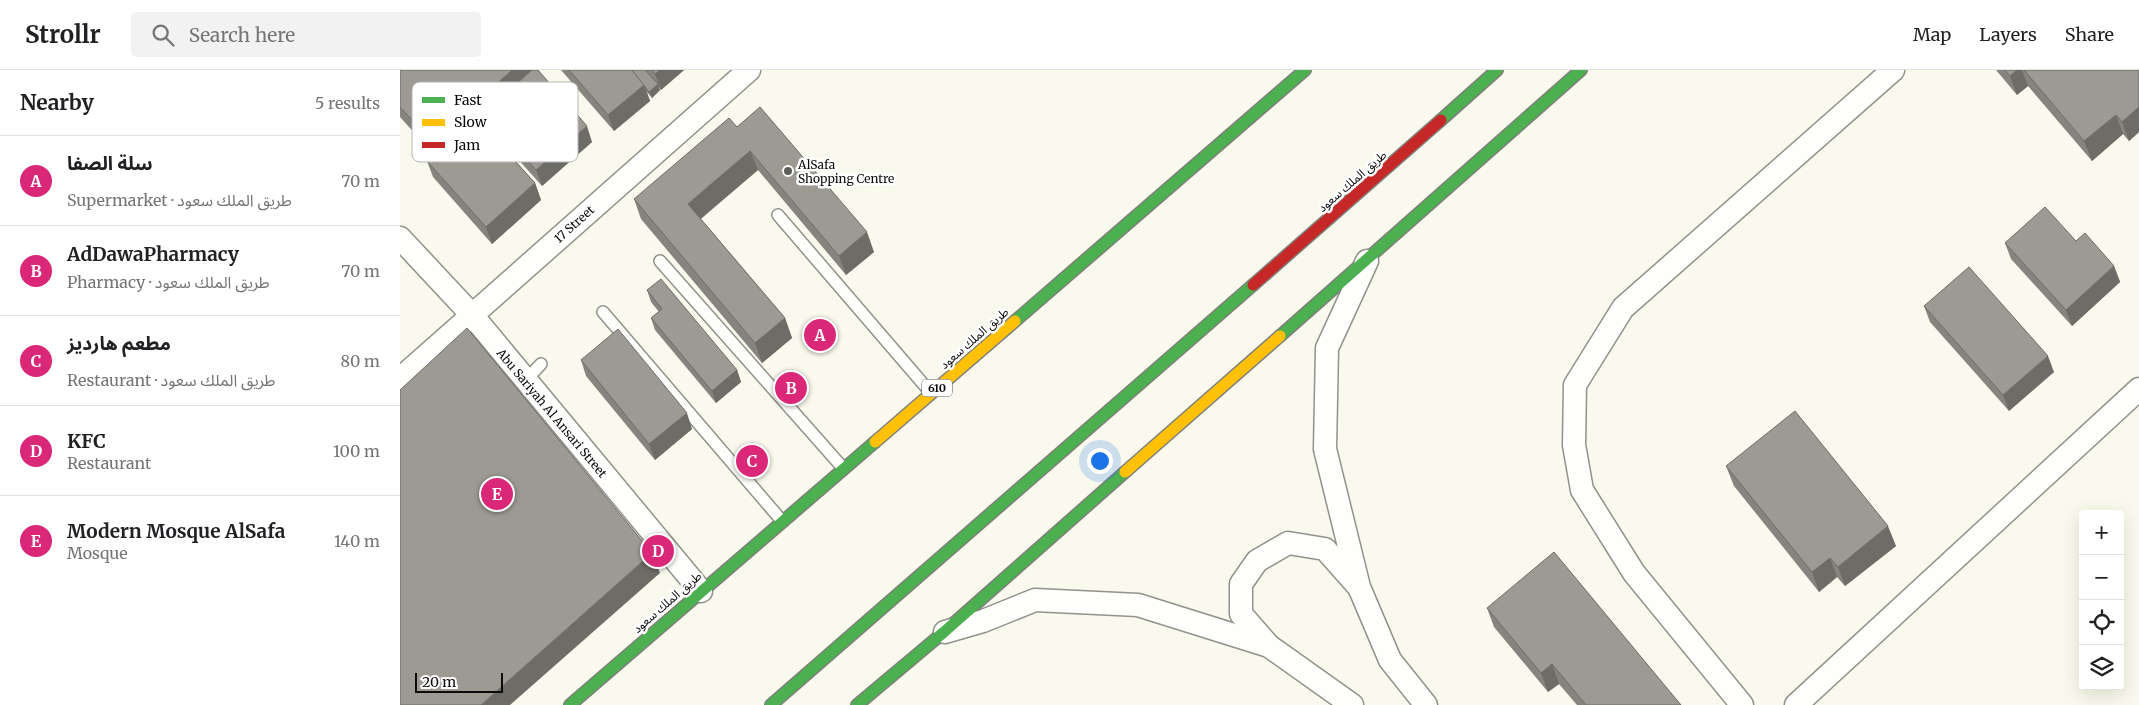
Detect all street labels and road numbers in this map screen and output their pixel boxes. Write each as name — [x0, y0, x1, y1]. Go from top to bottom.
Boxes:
street label: طريق الملك سعود — [1315, 147, 1390, 216]
street label: 17 Street — [551, 202, 597, 246]
street label: طريق الملك سعود — [937, 304, 1012, 373]
street label: Abu Sariyah Al Ansari Street — [493, 345, 611, 481]
road number: 610 — [922, 380, 952, 396]
street label: طريق الملك سعود — [630, 568, 705, 637]

